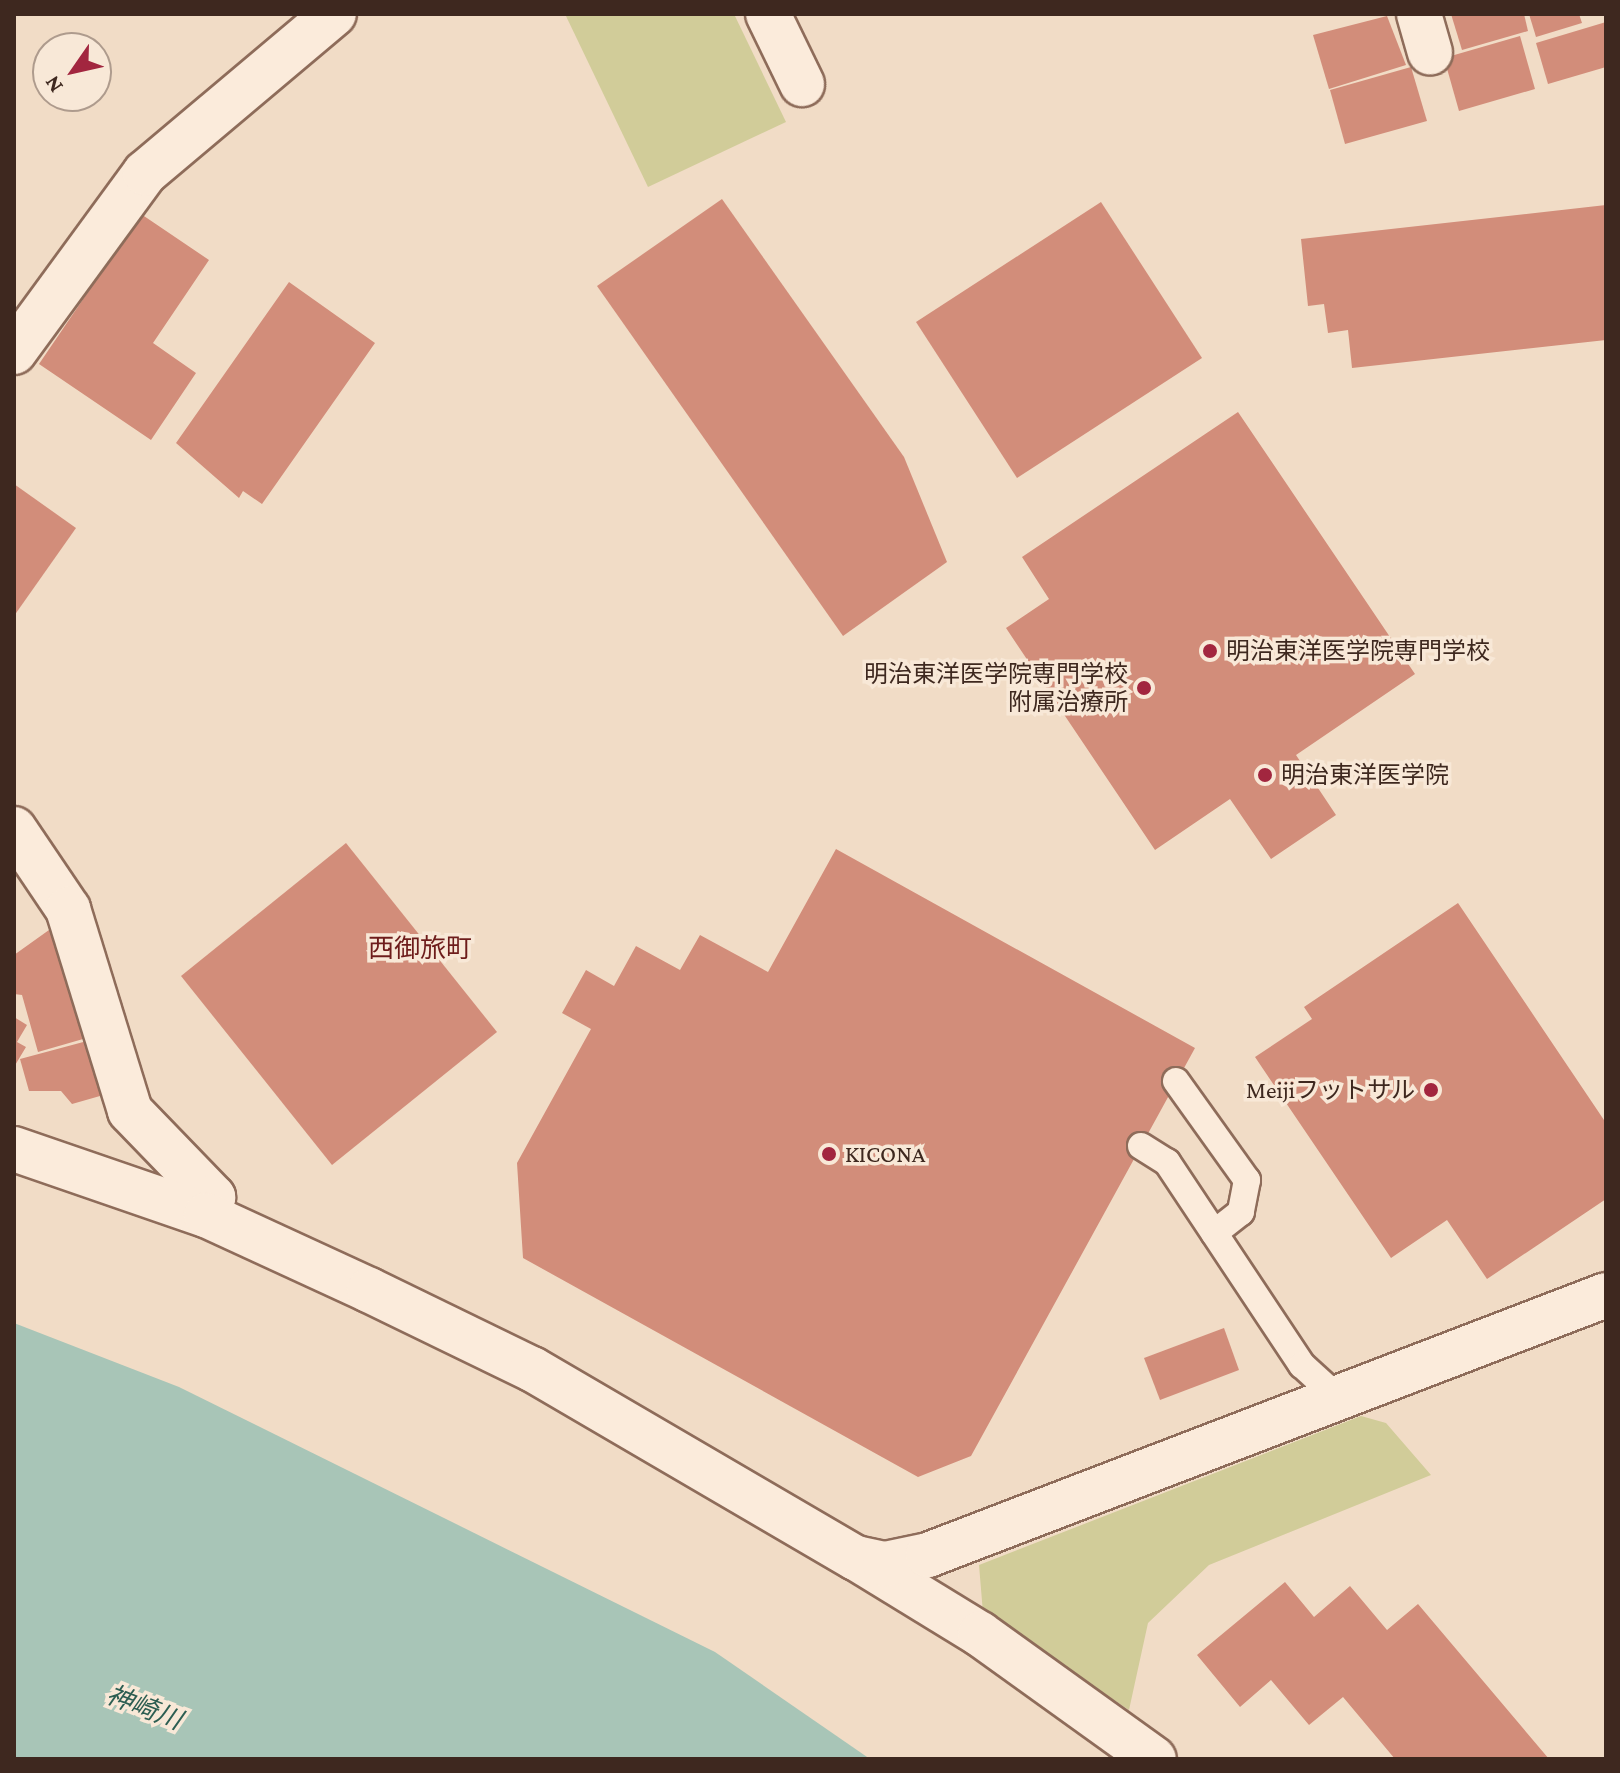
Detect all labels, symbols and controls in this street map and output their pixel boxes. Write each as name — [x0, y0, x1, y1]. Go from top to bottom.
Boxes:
north arrow — [32, 32, 112, 112]
text: N — [39, 71, 68, 98]
place label: 明治東洋医学院専門学校 — [1226, 637, 1490, 665]
marker: 明治東洋医学院専門学校 — [1201, 642, 1219, 660]
place label: 明治東洋医学院専門学校 附属治療所 — [864, 660, 1128, 716]
marker: 明治東洋医学院専門学校 附属治療所 — [1135, 679, 1153, 697]
place label: 明治東洋医学院 — [1281, 761, 1449, 789]
marker: 明治東洋医学院 — [1256, 766, 1274, 784]
district label: 西御旅町 — [368, 933, 472, 965]
place label: Meijiフットサル — [1246, 1076, 1415, 1104]
marker: Meijiフットサル — [1422, 1081, 1440, 1099]
place label: KICONA — [845, 1140, 925, 1168]
marker: KICONA — [820, 1145, 838, 1163]
water label: 神崎川 — [102, 1679, 186, 1737]

